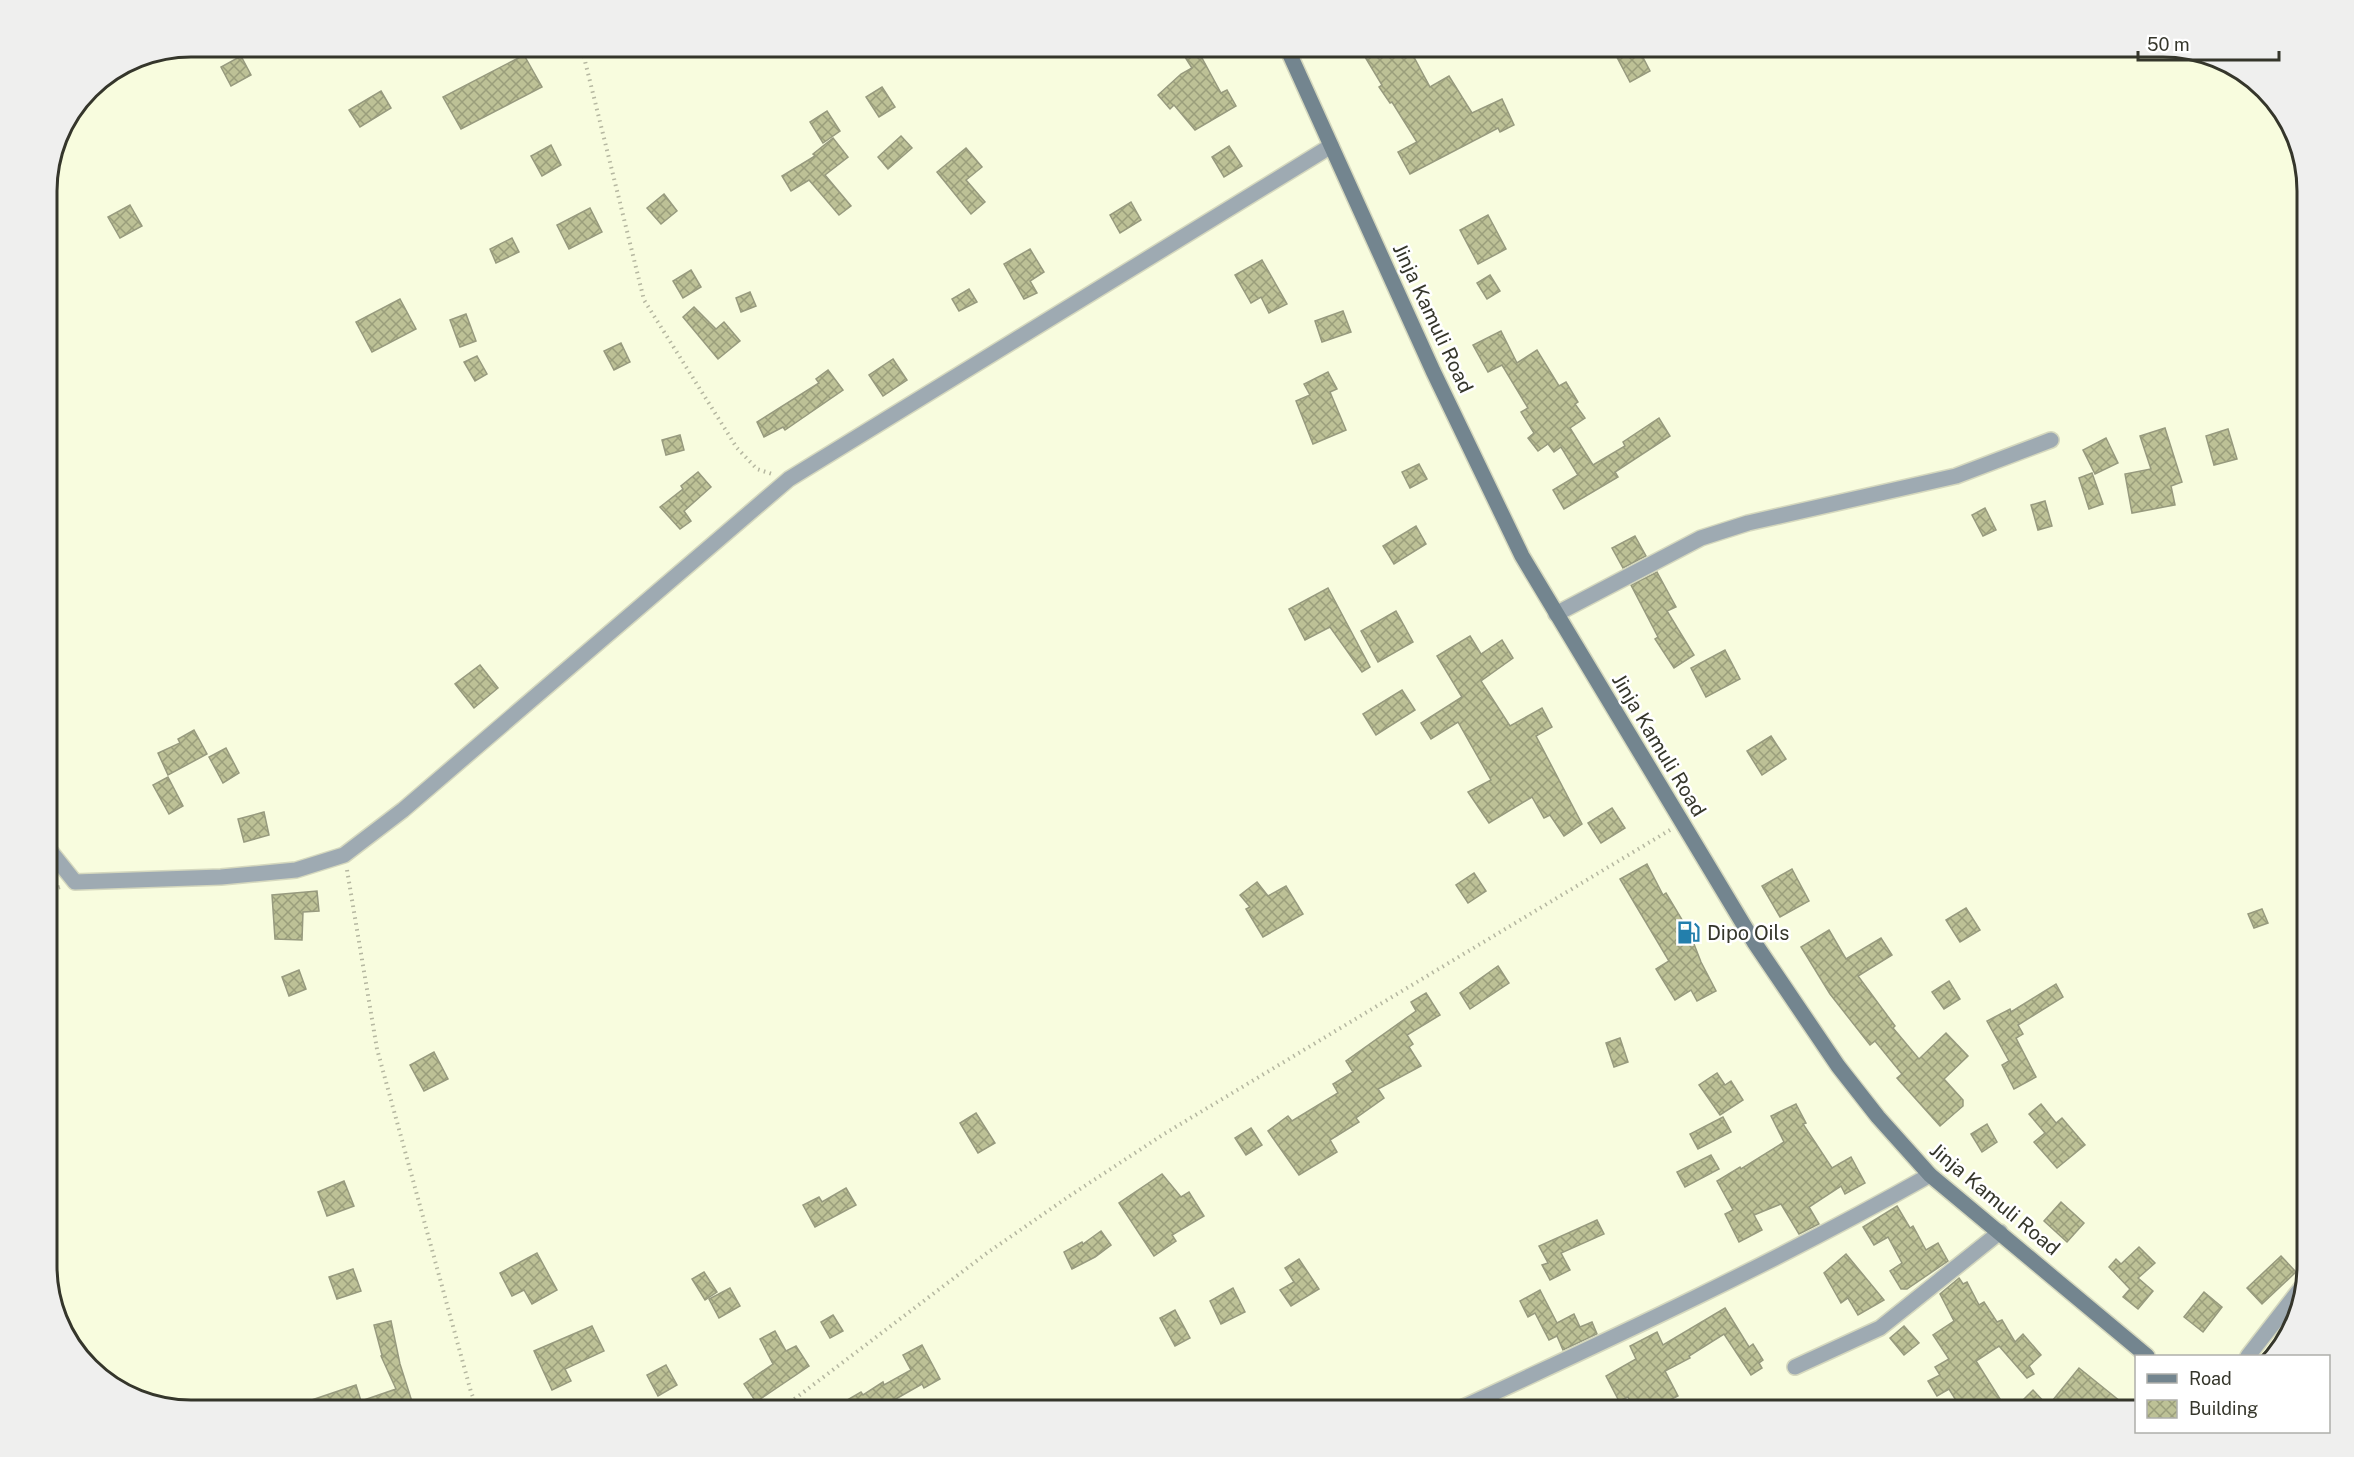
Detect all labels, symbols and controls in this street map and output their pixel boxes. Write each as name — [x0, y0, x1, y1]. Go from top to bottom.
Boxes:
scale bar — [2138, 24, 2279, 62]
text: 50 m — [2147, 34, 2190, 55]
street label: Jinja Kamuli Road — [1388, 239, 1478, 397]
street label: Jinja Kamuli Road — [1607, 669, 1711, 821]
fuel station icon: Dipo Oils — [1676, 920, 1702, 946]
place label: Dipo Oils — [1707, 921, 1789, 945]
street label: Jinja Kamuli Road — [1925, 1138, 2065, 1260]
legend — [2135, 1355, 2330, 1433]
text: Road — [2189, 1368, 2232, 1389]
text: Building — [2189, 1398, 2258, 1419]

